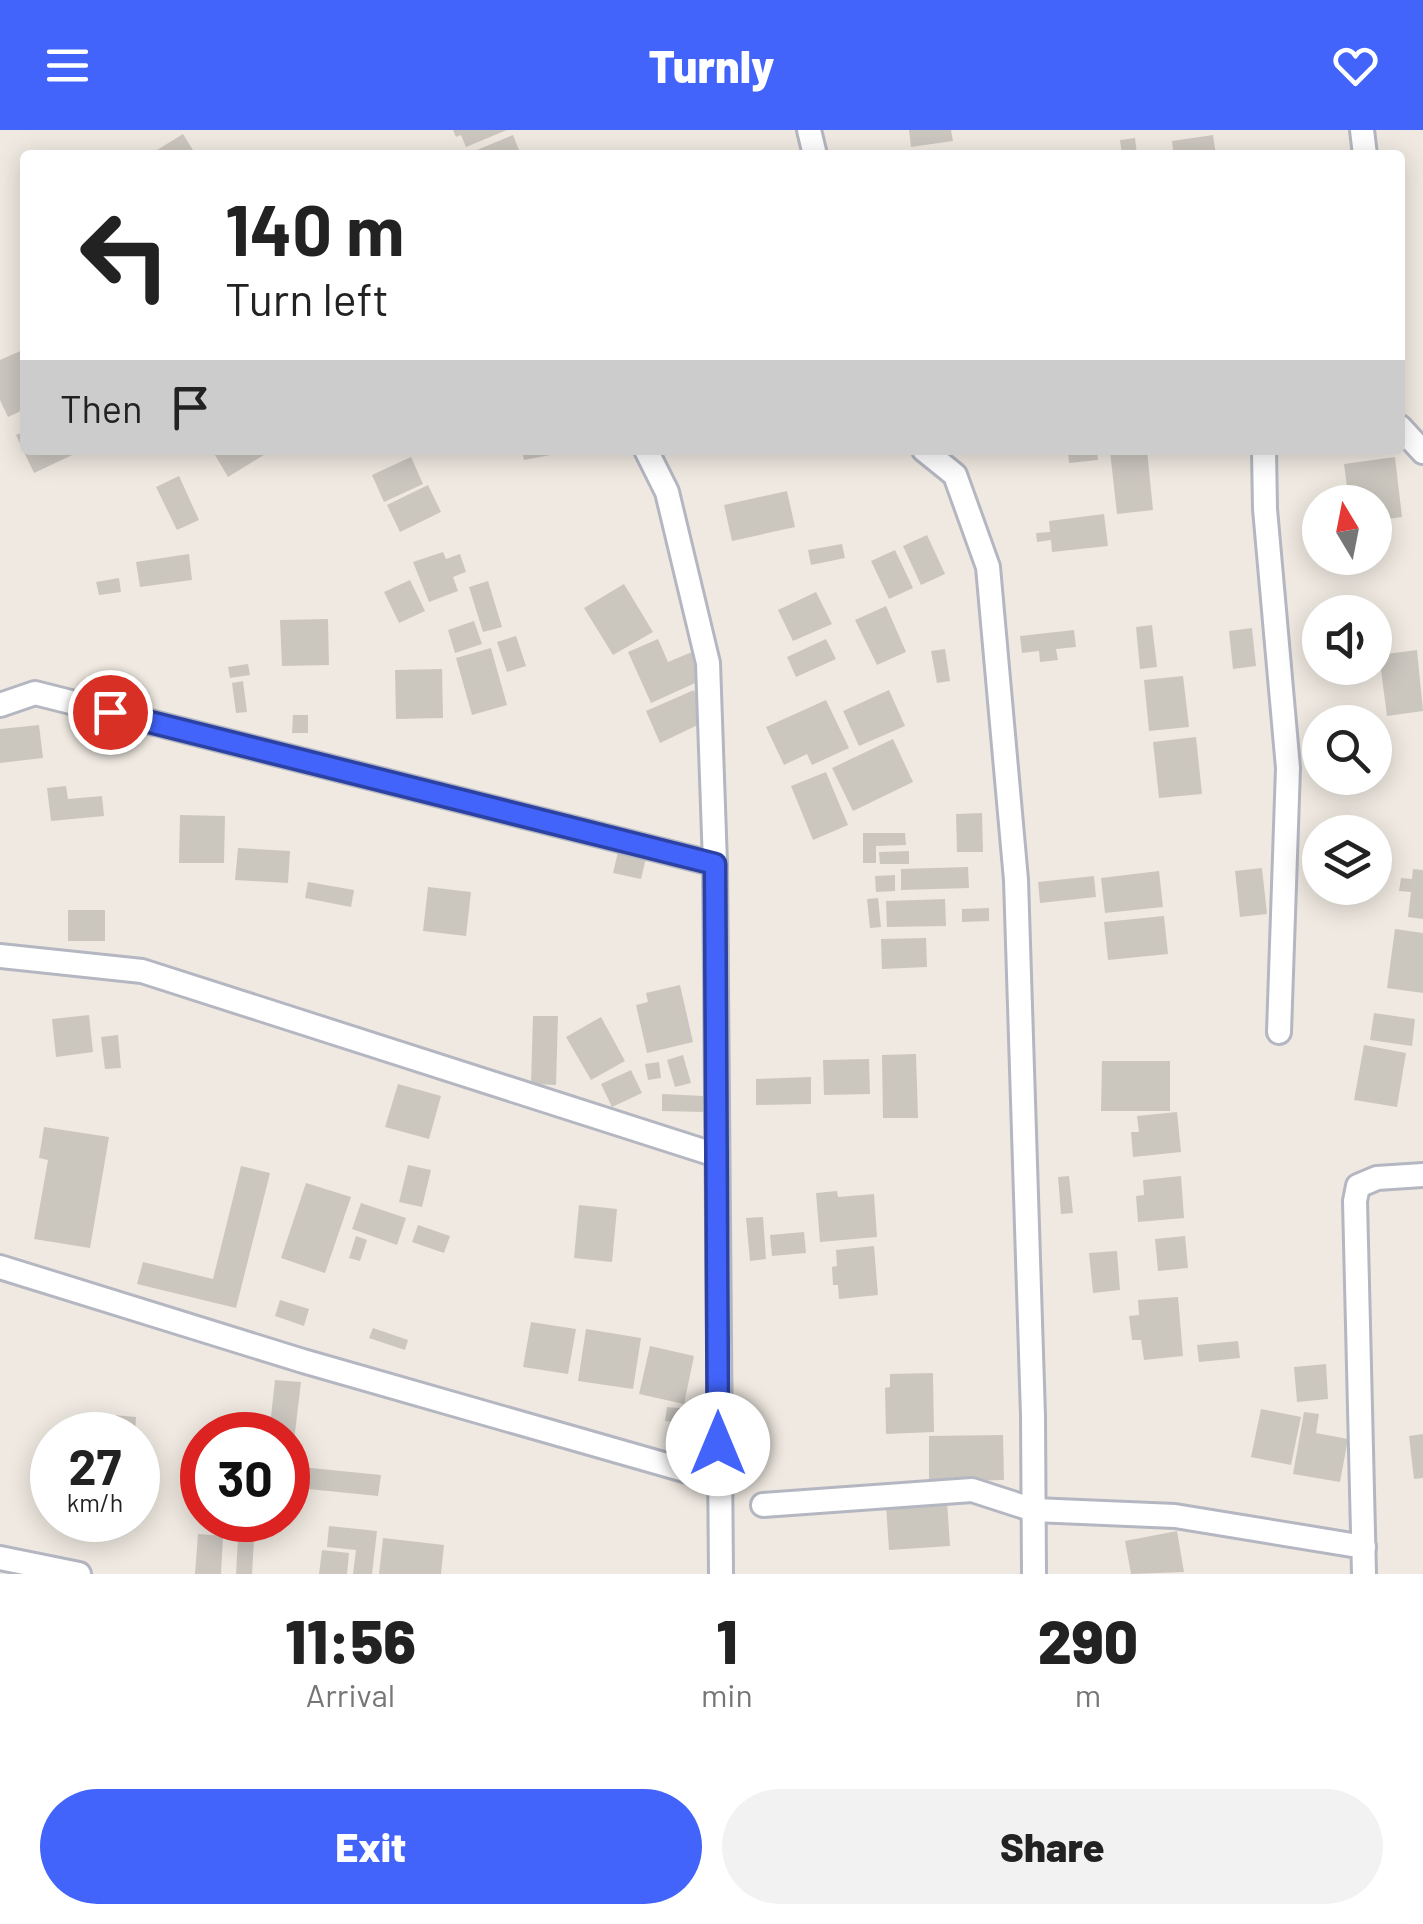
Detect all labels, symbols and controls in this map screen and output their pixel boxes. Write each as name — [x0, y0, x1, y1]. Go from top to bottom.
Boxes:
icon: menu — [40, 38, 95, 93]
text: Turnly — [649, 38, 774, 92]
icon: heart — [1328, 38, 1383, 93]
text: 140 m — [225, 186, 404, 270]
icon: left — [60, 190, 190, 320]
text: Turn left — [225, 271, 389, 325]
icon: arrive — [163, 380, 218, 435]
text: Then — [60, 385, 143, 431]
north arrow — [1302, 485, 1392, 575]
map controls — [1302, 485, 1392, 905]
button: sound — [1302, 595, 1392, 685]
pin — [68, 670, 153, 755]
icon: arrive — [83, 685, 138, 740]
button: search — [1302, 705, 1392, 795]
button: layers — [1302, 815, 1392, 905]
position arrow — [666, 1392, 770, 1496]
speed limit sign: 30 — [180, 1412, 310, 1542]
text: 27 — [69, 1435, 121, 1495]
text: km/h — [67, 1487, 123, 1517]
text: 11:56 — [285, 1604, 416, 1676]
text: 1 — [716, 1604, 737, 1676]
text: 290 — [1038, 1604, 1138, 1676]
text: Arrival — [306, 1675, 395, 1713]
text: min — [701, 1675, 753, 1713]
text: m — [1075, 1675, 1101, 1713]
button: Exit — [40, 1789, 702, 1904]
button: Share — [722, 1789, 1383, 1904]

